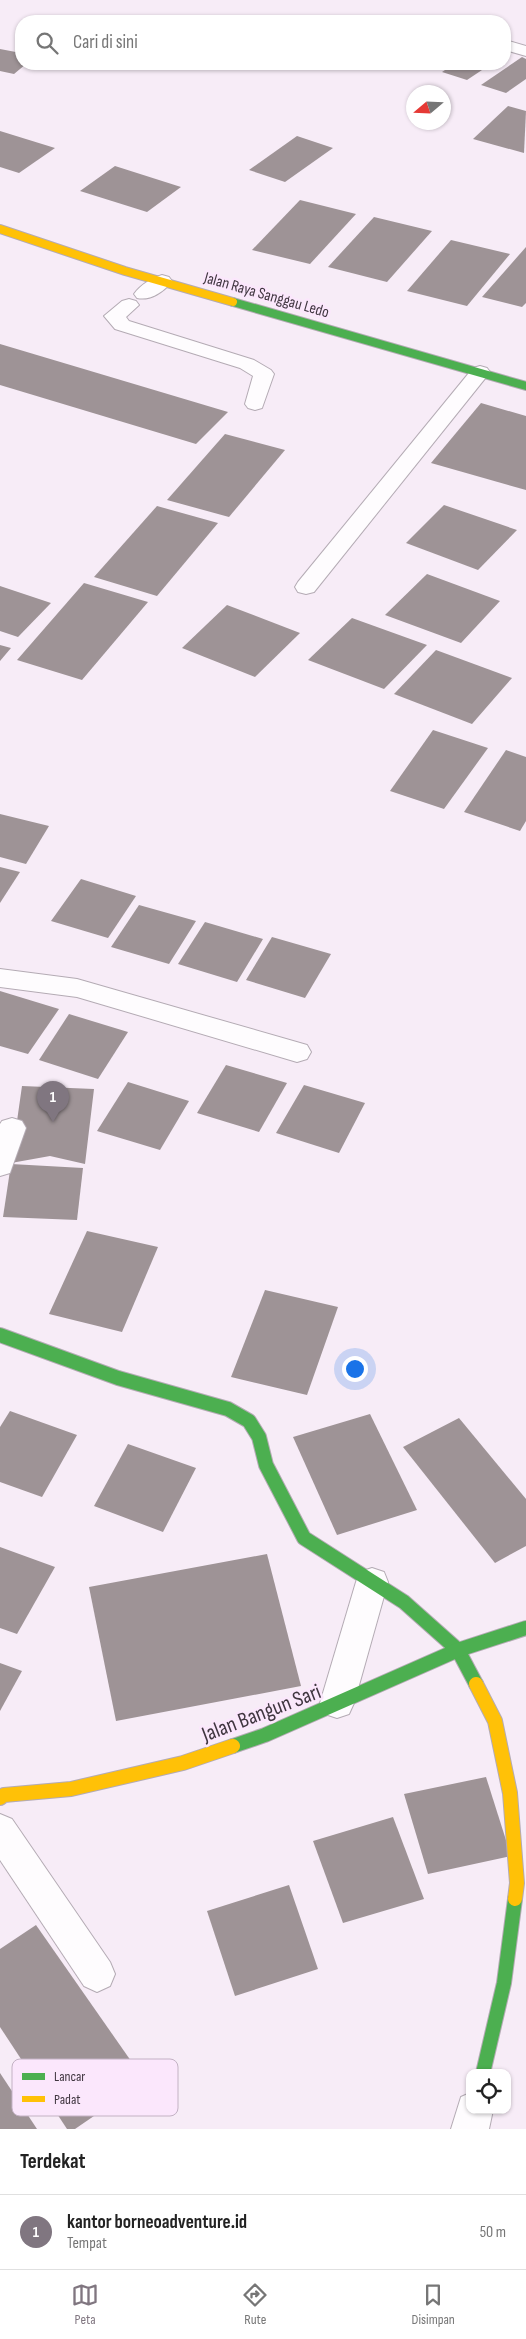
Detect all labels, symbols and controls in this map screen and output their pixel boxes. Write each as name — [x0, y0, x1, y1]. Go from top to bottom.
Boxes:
search box — [15, 15, 511, 70]
icon: search — [33, 29, 61, 57]
text: Cari di sini — [73, 31, 138, 54]
north arrow — [406, 85, 451, 130]
street label: Jalan Raya Sanggau Ledo — [201, 268, 331, 322]
pin: 1 — [37, 1081, 69, 1122]
your location — [342, 1356, 368, 1382]
street label: Jalan Bangun Sari — [197, 1678, 325, 1749]
legend — [12, 2059, 178, 2116]
text: Lancar — [54, 2068, 85, 2085]
map controls — [466, 2069, 511, 2114]
button: locate — [466, 2069, 511, 2114]
text: Padat — [54, 2091, 81, 2108]
text: Terdekat — [20, 2149, 86, 2174]
text: kantor borneoadventure.id — [67, 2211, 247, 2234]
text: 1 — [33, 2223, 39, 2242]
text: 50 m — [480, 2223, 506, 2242]
text: Tempat — [67, 2234, 107, 2253]
tab: Peta — [71, 2281, 99, 2328]
tab: Rute — [241, 2281, 269, 2328]
tab: Disimpan — [412, 2281, 455, 2328]

